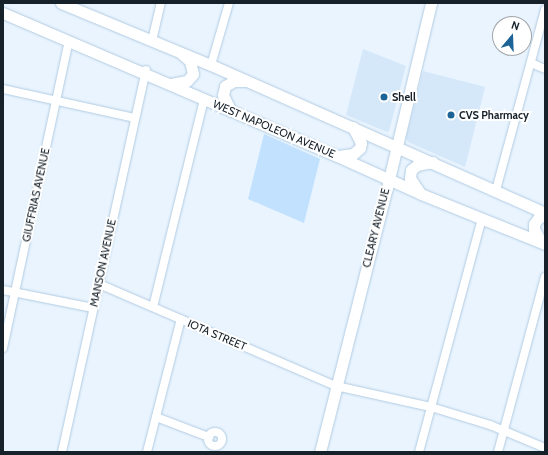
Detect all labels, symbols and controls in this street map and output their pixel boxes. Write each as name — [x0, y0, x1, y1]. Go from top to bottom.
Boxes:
north arrow — [492, 16, 532, 56]
text: N — [510, 18, 522, 33]
place label: Shell — [392, 90, 416, 104]
marker: Shell — [379, 92, 389, 102]
street label: WEST NAPOLEON AVENUE — [211, 97, 337, 161]
place label: CVS Pharmacy — [459, 108, 529, 122]
marker: CVS Pharmacy — [446, 110, 456, 120]
street label: GIUFFRIAS AVENUE — [20, 147, 52, 243]
street label: CLEARY AVENUE — [360, 187, 392, 269]
street label: MANSON AVENUE — [87, 218, 119, 308]
street label: IOTA STREET — [186, 317, 248, 353]

